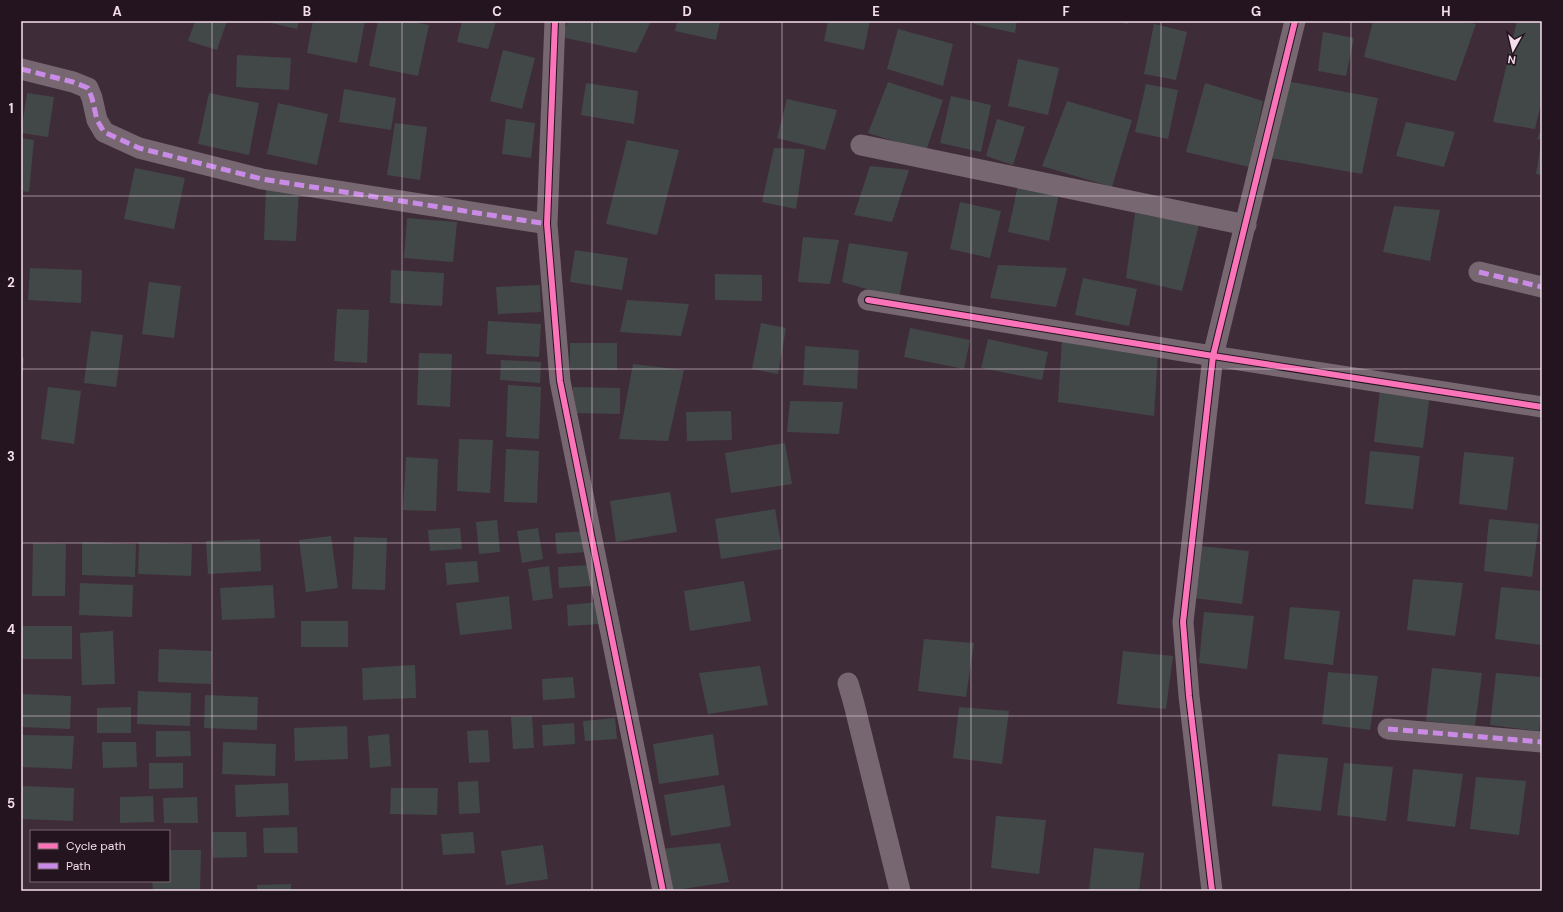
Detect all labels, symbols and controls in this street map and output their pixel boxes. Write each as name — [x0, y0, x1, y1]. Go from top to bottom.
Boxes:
text: A — [112, 3, 122, 20]
text: B — [303, 3, 311, 20]
text: C — [492, 3, 502, 20]
text: D — [682, 3, 692, 20]
text: E — [872, 3, 880, 20]
text: F — [1062, 3, 1070, 20]
text: G — [1251, 3, 1261, 20]
text: H — [1441, 3, 1451, 20]
north arrow — [1493, 30, 1533, 70]
text: N — [1507, 52, 1517, 67]
text: 1 — [9, 100, 13, 117]
text: 2 — [7, 274, 15, 291]
text: 3 — [7, 448, 15, 465]
text: 4 — [7, 621, 15, 638]
text: 5 — [7, 795, 15, 812]
legend — [30, 830, 170, 882]
text: Cycle path — [66, 838, 126, 854]
text: Path — [66, 858, 91, 874]

